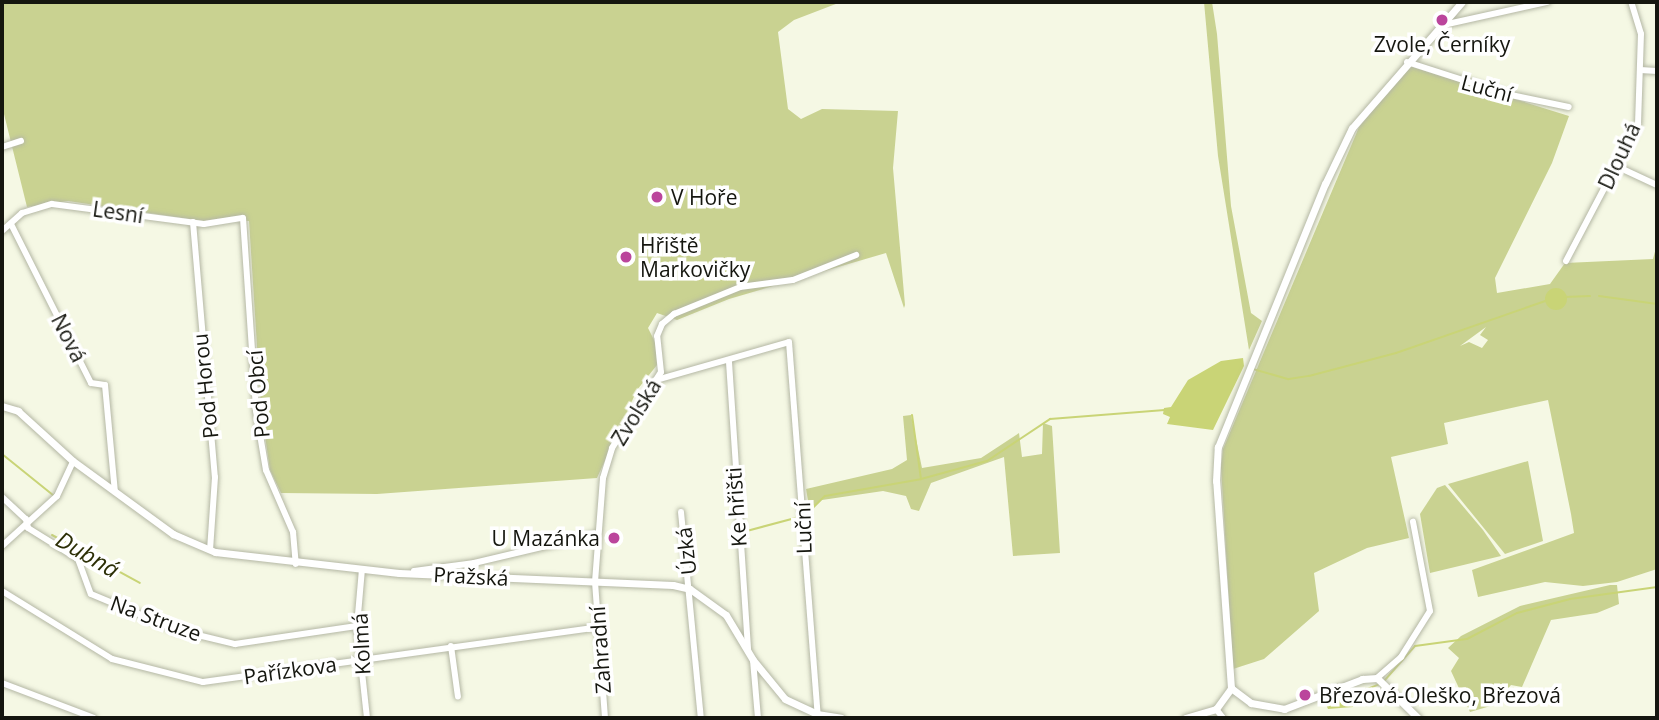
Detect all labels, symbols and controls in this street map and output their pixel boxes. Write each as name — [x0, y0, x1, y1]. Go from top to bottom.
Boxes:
marker: Zvole, Černíky — [1434, 12, 1450, 28]
place label: Zvole, Černíky — [1374, 31, 1510, 57]
street label: Luční — [1459, 69, 1515, 107]
street label: Dlouhá — [1593, 119, 1645, 193]
place label: V Hoře — [671, 184, 737, 210]
marker: V Hoře — [649, 189, 665, 205]
street label: Lesní — [91, 196, 145, 228]
place label: Hřiště Markovičky — [640, 232, 750, 282]
marker: Hřiště Markovičky — [618, 249, 634, 265]
street label: Nová — [46, 310, 92, 366]
street label: Pod Horou — [187, 332, 223, 440]
street label: Pod Obcí — [242, 349, 274, 439]
street label: Zvolská — [606, 374, 666, 450]
street label: Ke hřišti — [721, 466, 751, 548]
street label: Luční — [789, 502, 817, 554]
water label: Dubná — [52, 525, 124, 583]
place label: U Mazánka — [492, 525, 600, 551]
street label: Úzká — [671, 526, 701, 576]
marker: U Mazánka — [606, 530, 622, 546]
street label: Pražská — [433, 561, 509, 591]
street label: Na Struze — [107, 590, 205, 646]
street label: Zahradní — [584, 605, 616, 695]
street label: Kolmá — [347, 612, 375, 676]
street label: Pařízkova — [242, 651, 338, 689]
place label: Březová-Oleško, Březová — [1319, 682, 1561, 708]
marker: Březová-Oleško, Březová — [1297, 687, 1313, 703]

